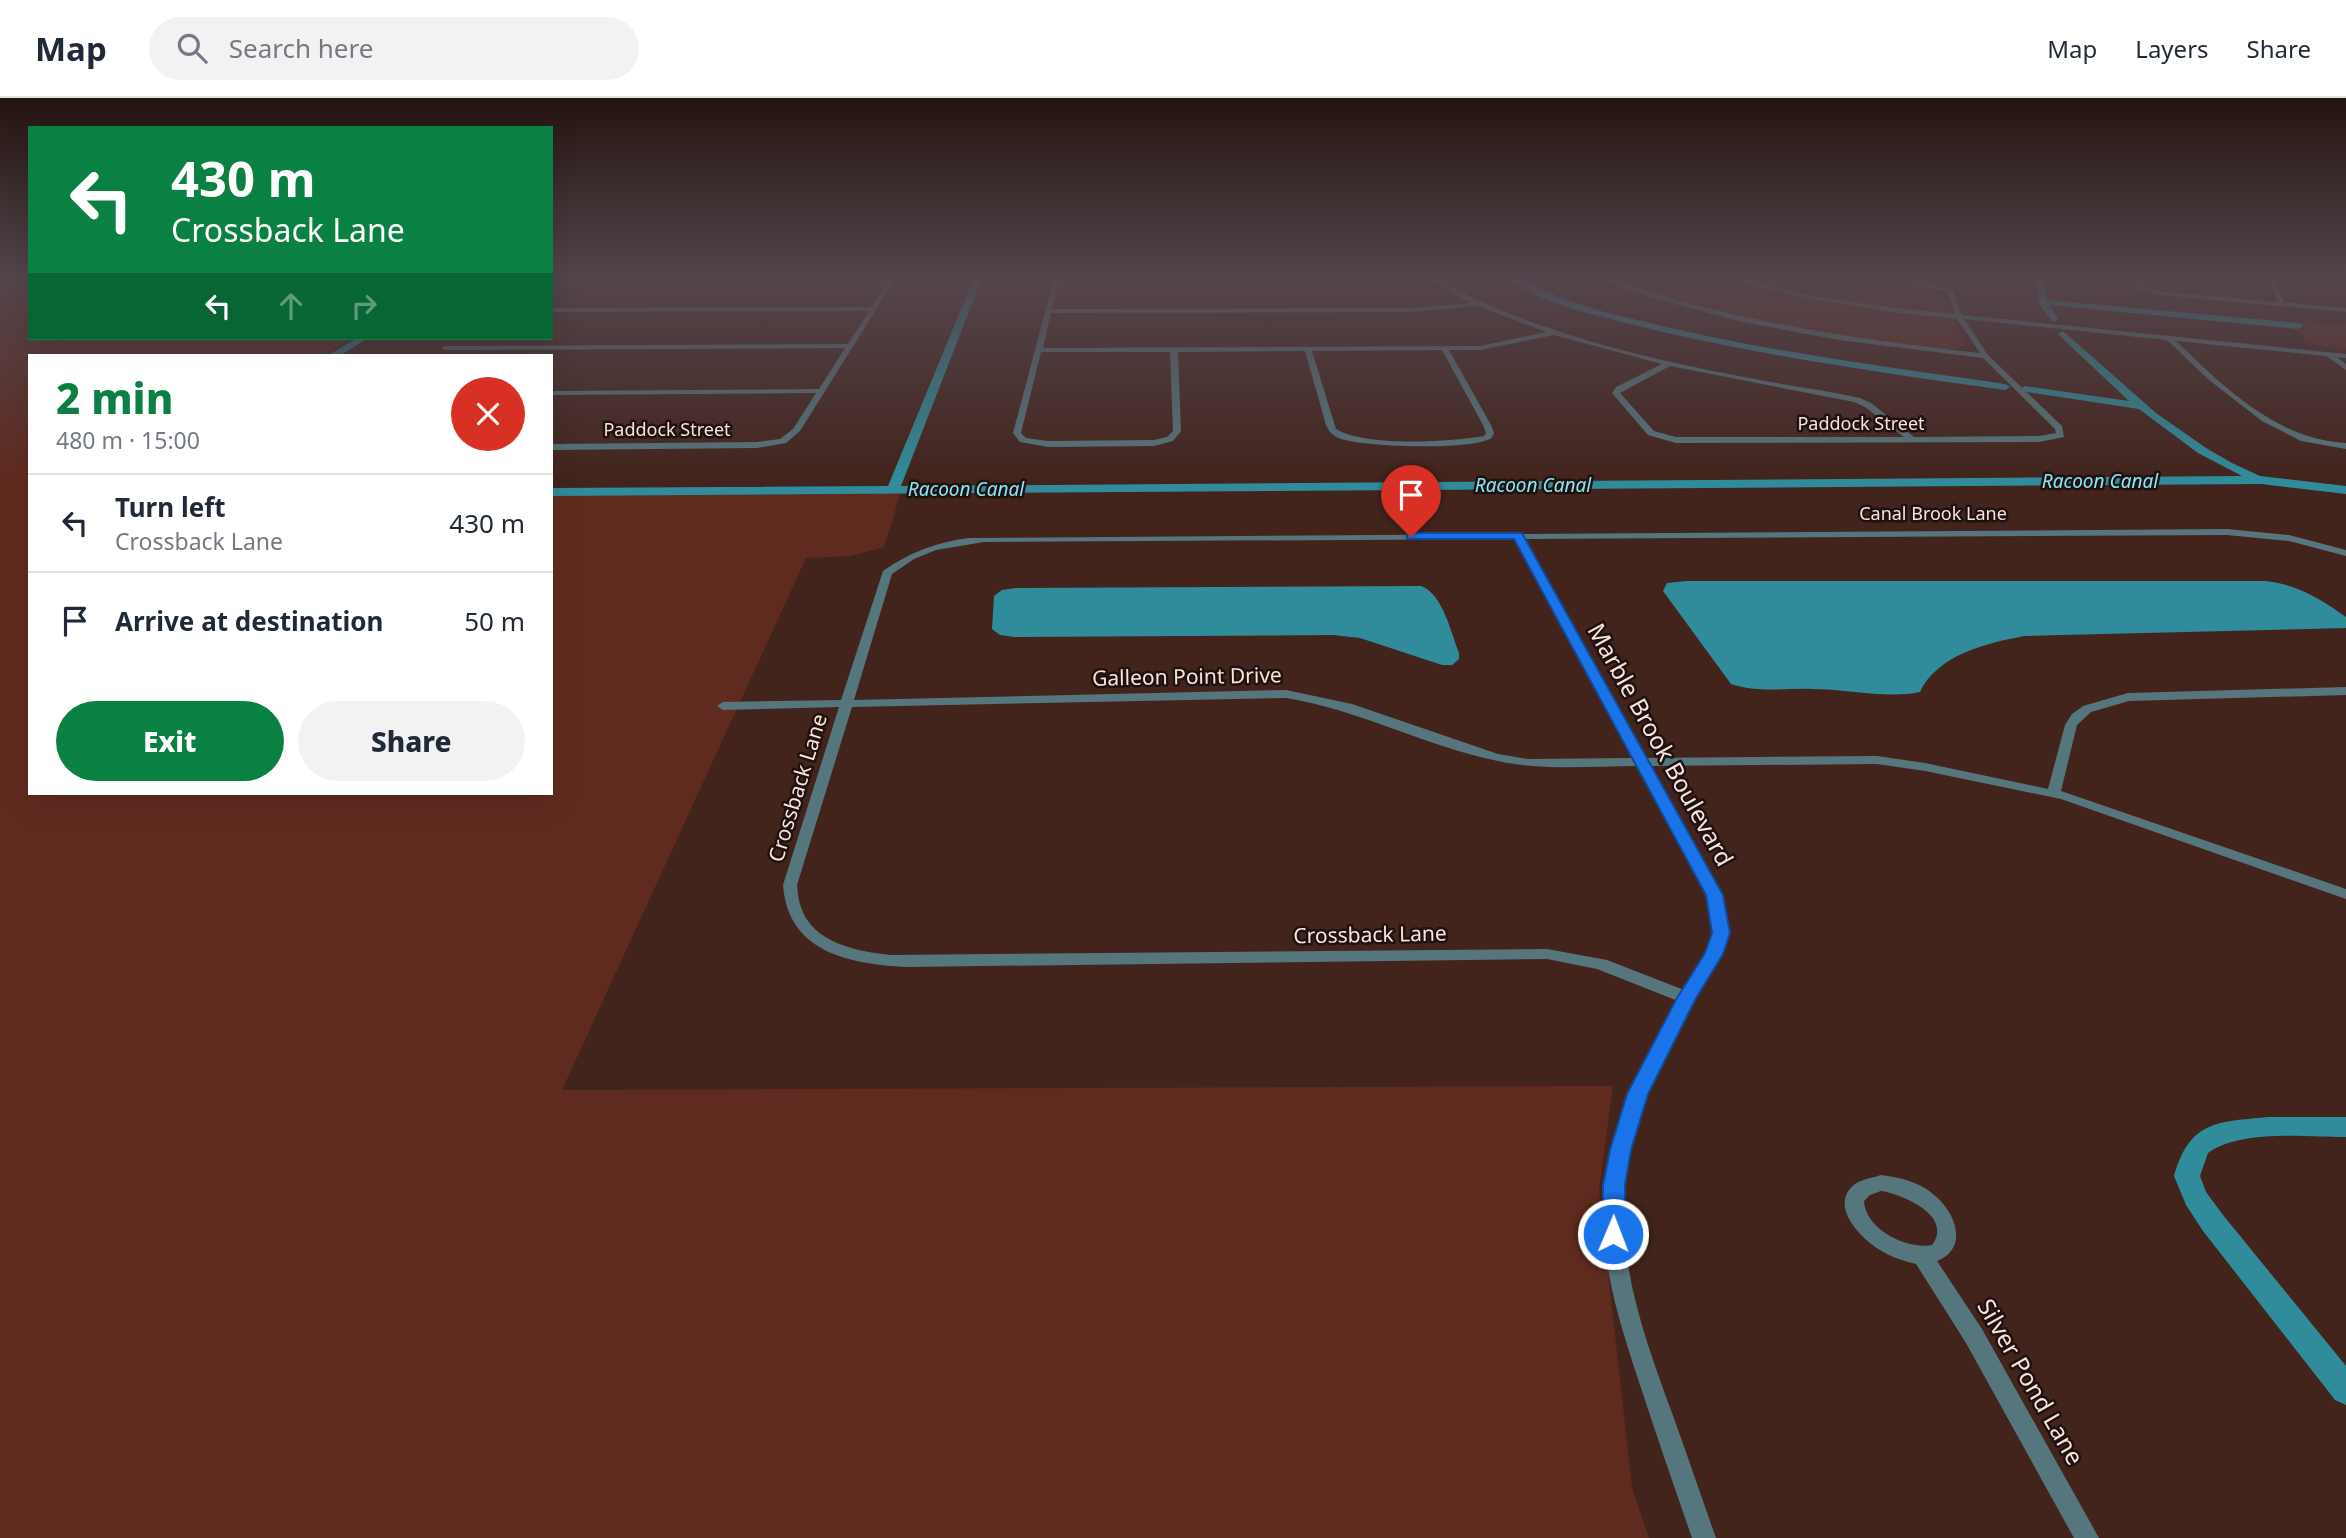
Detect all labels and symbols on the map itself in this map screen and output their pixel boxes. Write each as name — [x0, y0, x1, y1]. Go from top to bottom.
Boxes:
street label: Paddock Street — [1797, 411, 1925, 435]
street label: Paddock Street — [603, 417, 731, 441]
pin — [1381, 465, 1441, 537]
water label: Racoon Canal — [2042, 468, 2159, 494]
water label: Racoon Canal — [1475, 472, 1592, 498]
water label: Racoon Canal — [908, 476, 1025, 502]
street label: Canal Brook Lane — [1859, 501, 2007, 525]
street label: Marble Brook Boulevard — [1581, 617, 1742, 872]
street label: Galleon Point Drive — [1092, 660, 1282, 692]
street label: Crossback Lane — [761, 710, 833, 865]
street label: Crossback Lane — [1293, 919, 1447, 949]
position arrow — [1576, 1197, 1650, 1271]
street label: Silver Pond Lane — [1970, 1292, 2092, 1470]

